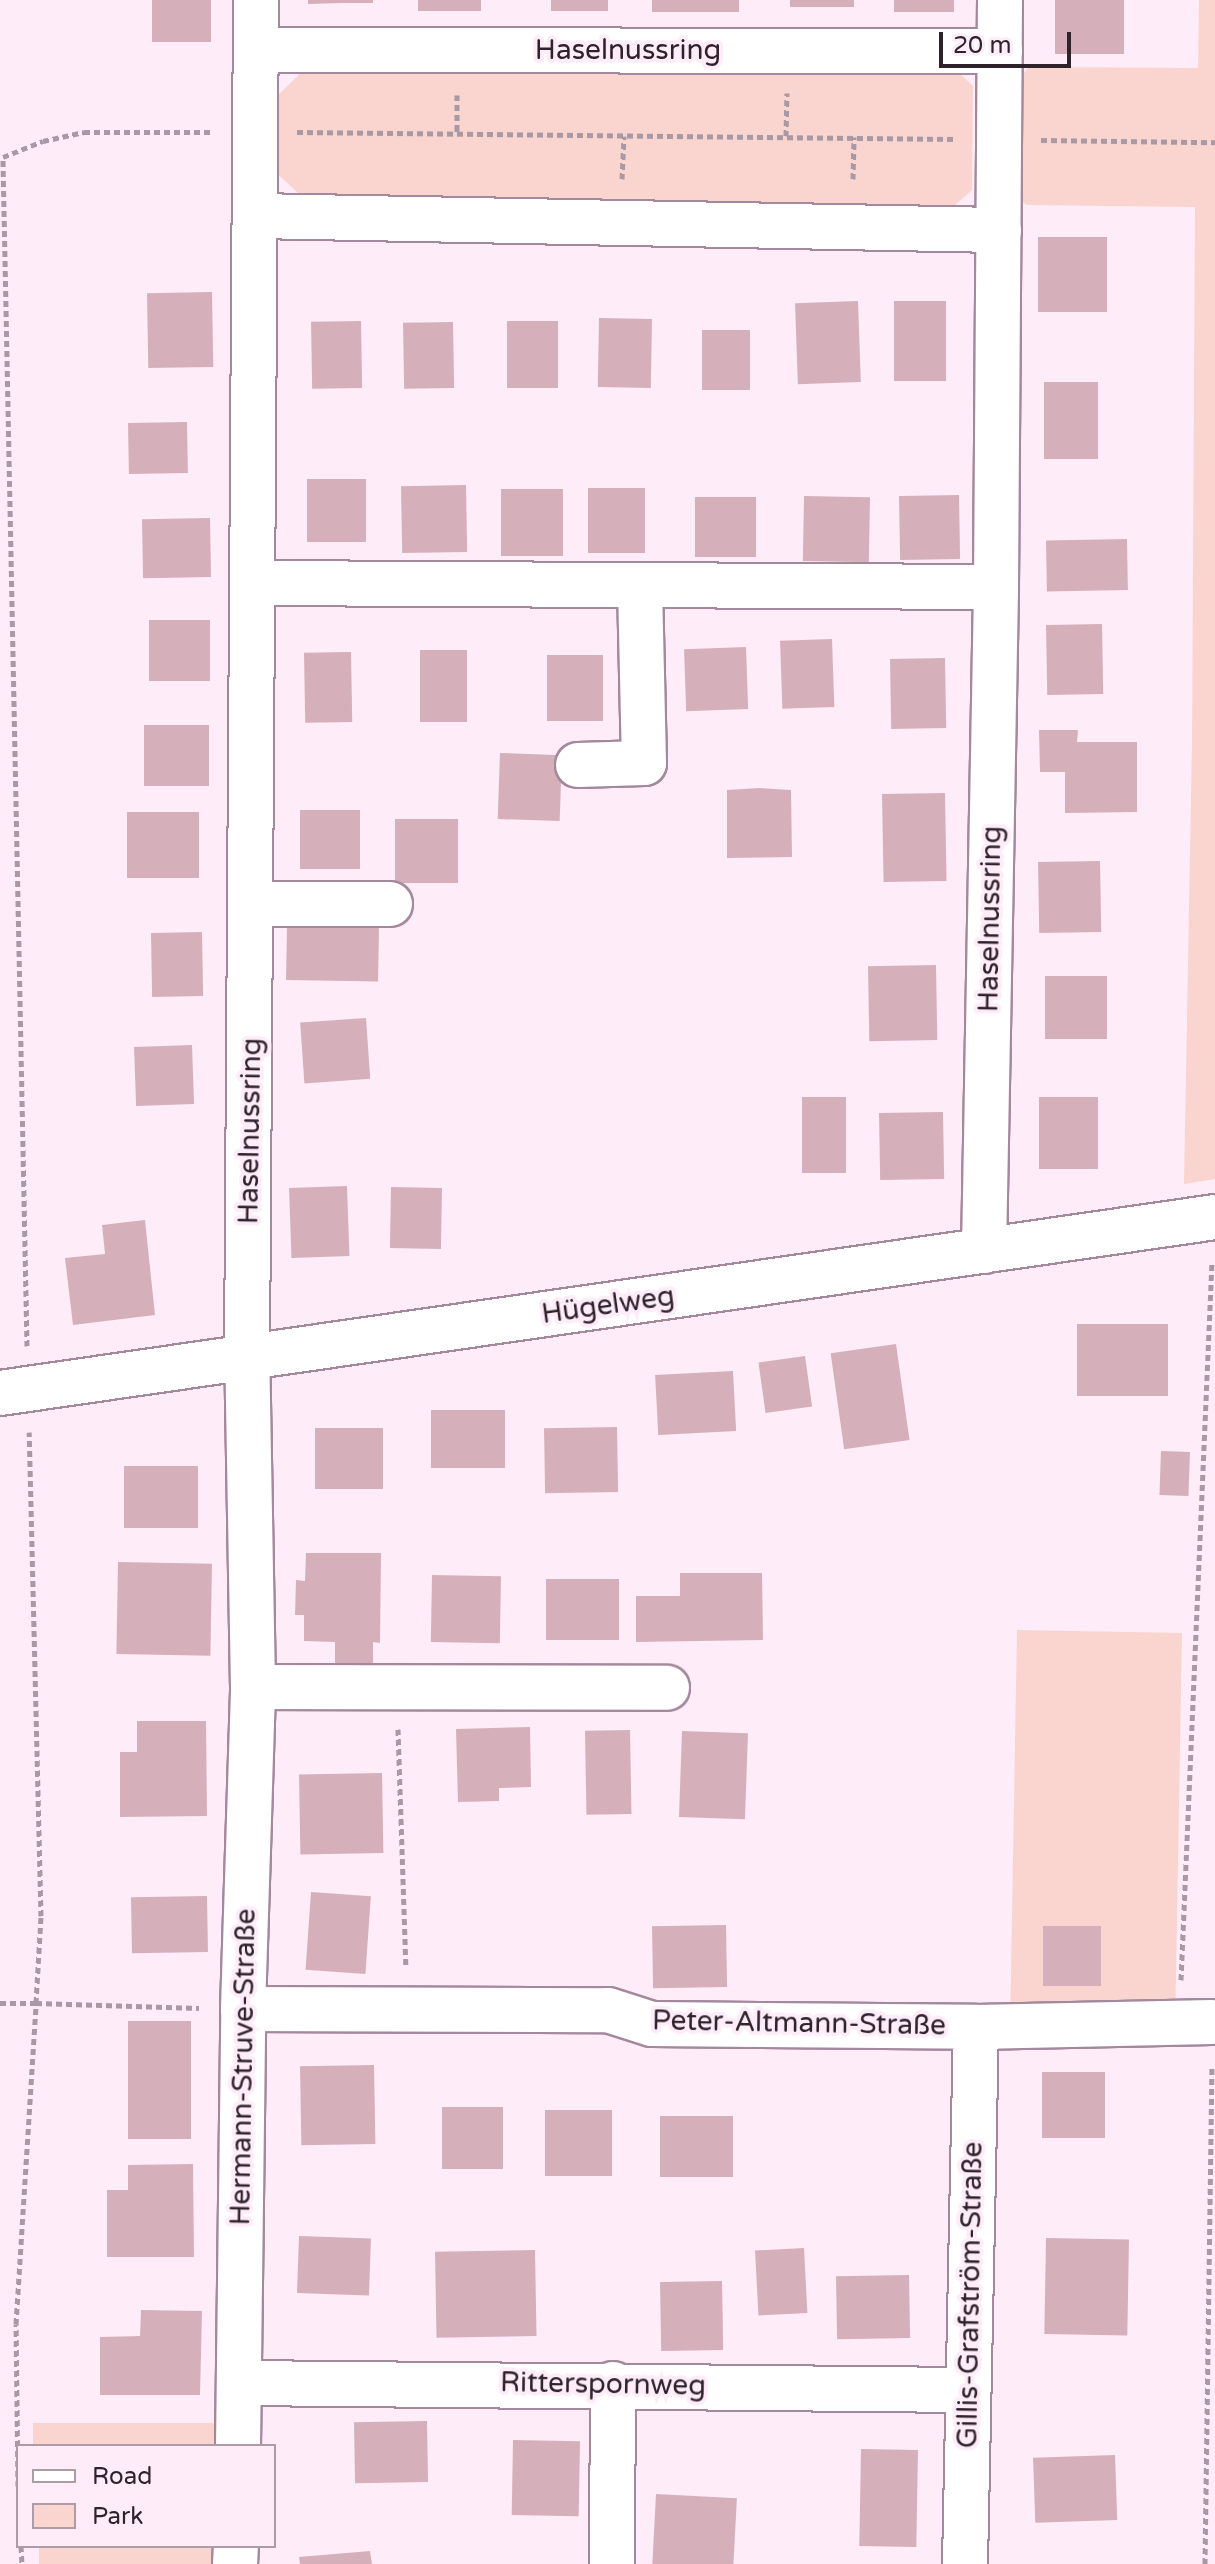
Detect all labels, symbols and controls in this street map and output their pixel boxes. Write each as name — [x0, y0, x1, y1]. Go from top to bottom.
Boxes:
scale bar — [943, 16, 1075, 66]
text: 20 m — [953, 31, 1011, 60]
street label: Haselnussring — [535, 33, 721, 67]
street label: Haselnussring — [972, 826, 1008, 1012]
street label: Haselnussring — [232, 1038, 268, 1224]
street label: Hügelweg — [539, 1279, 677, 1331]
street label: Hermann-Struve-Straße — [223, 1908, 263, 2226]
street label: Peter-Altmann-Straße — [652, 2004, 946, 2042]
street label: Gillis-Grafström-Straße — [951, 2141, 989, 2449]
street label: Ritterspornweg — [500, 2365, 706, 2403]
legend — [16, 2444, 276, 2548]
text: Road — [92, 2462, 152, 2491]
text: Park — [92, 2502, 143, 2531]

